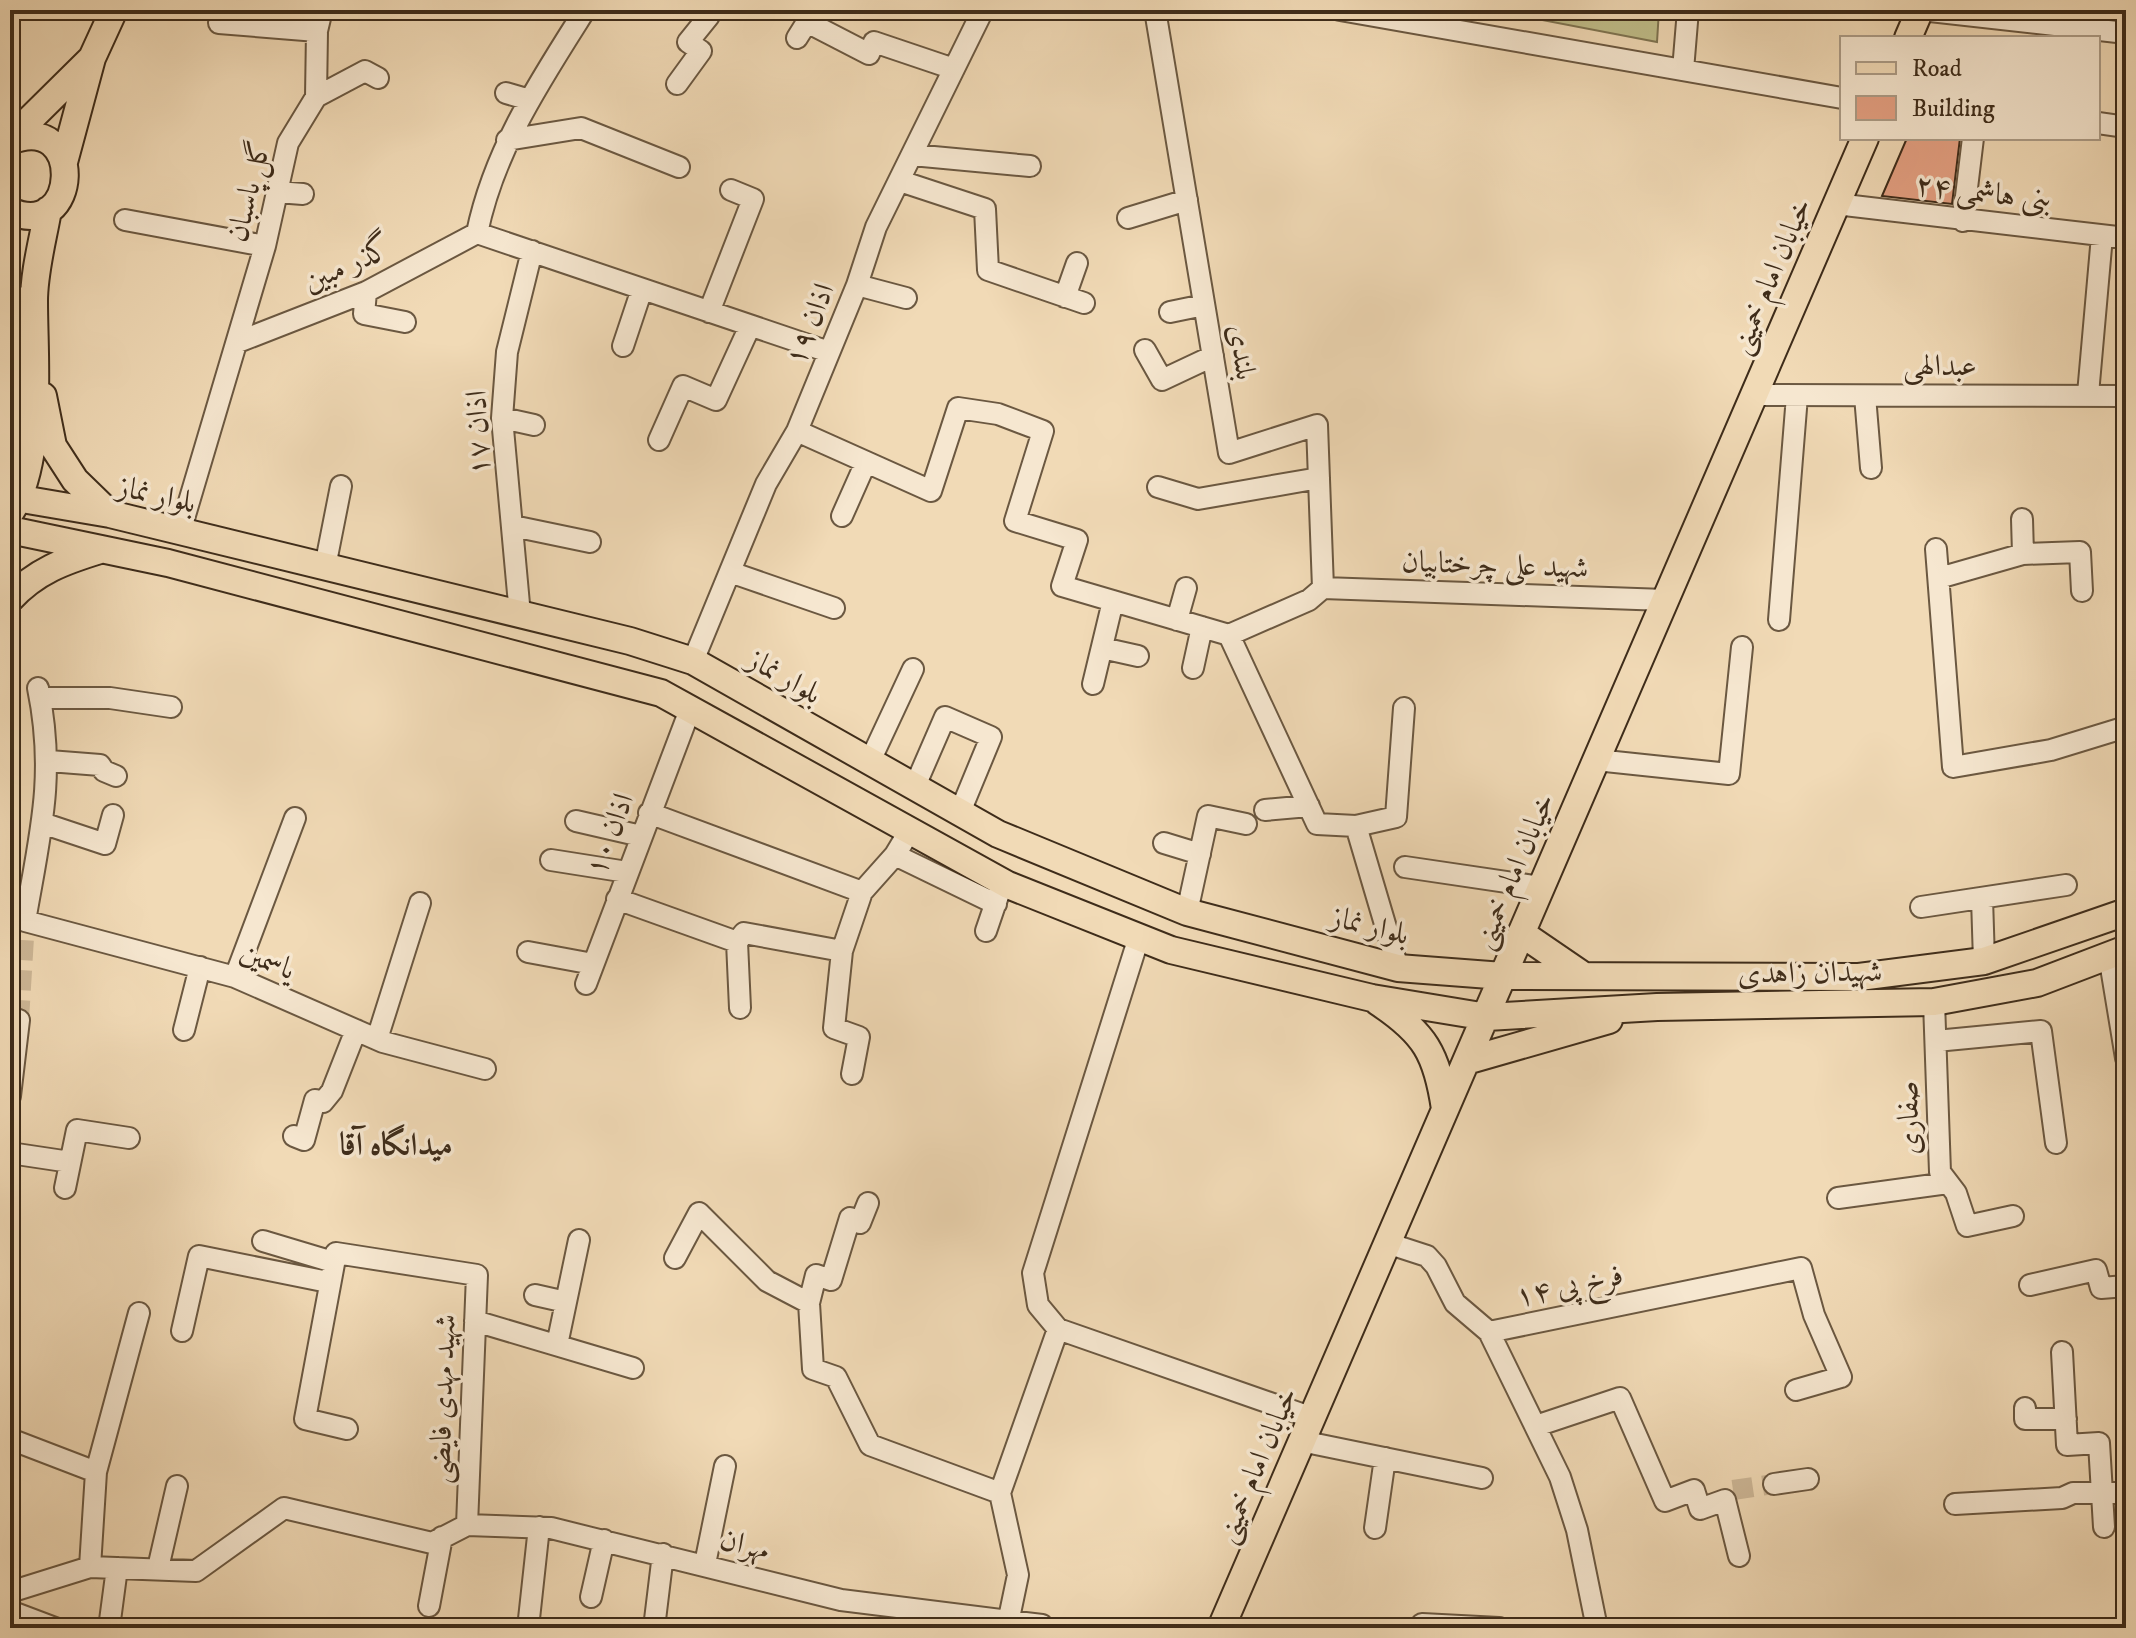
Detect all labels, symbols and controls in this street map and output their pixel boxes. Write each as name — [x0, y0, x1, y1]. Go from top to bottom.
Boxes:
legend — [1840, 36, 2100, 140]
text: Road — [1912, 54, 1962, 84]
text: Building — [1912, 94, 1995, 124]
street label: گل پاسبان — [218, 137, 281, 246]
street label: بنی هاشمی ۲۴ — [1913, 167, 2054, 220]
street label: خیابان امام خمینی — [1722, 193, 1826, 363]
street label: گذر مبین — [296, 226, 397, 301]
street label: اذان ۱۹ — [777, 278, 844, 371]
street label: بلندی — [1219, 322, 1264, 383]
street label: عبدالهی — [1903, 348, 1977, 385]
street label: اذان ۱۷ — [459, 390, 498, 476]
street label: بلوار نماز — [111, 468, 200, 522]
street label: شهید علی چرختابیان — [1401, 544, 1589, 589]
street label: بلوار نماز — [738, 640, 828, 713]
street label: اذان ۱۰ — [578, 788, 643, 881]
street label: خیابان امام خمینی — [1465, 788, 1569, 958]
street label: بلوار نماز — [1324, 898, 1413, 954]
street label: یاسمین — [234, 934, 302, 990]
street label: شهیدان زاهدی — [1737, 954, 1883, 993]
street label: صفاری — [1890, 1080, 1929, 1156]
district label: میدانگاه آقا — [339, 1124, 453, 1166]
street label: فرخ پی ۱۴ — [1512, 1257, 1628, 1322]
street label: شهید مهدی فایضی — [422, 1313, 466, 1485]
street label: خیابان امام خمینی — [1208, 1382, 1312, 1552]
street label: مهران — [716, 1521, 773, 1570]

